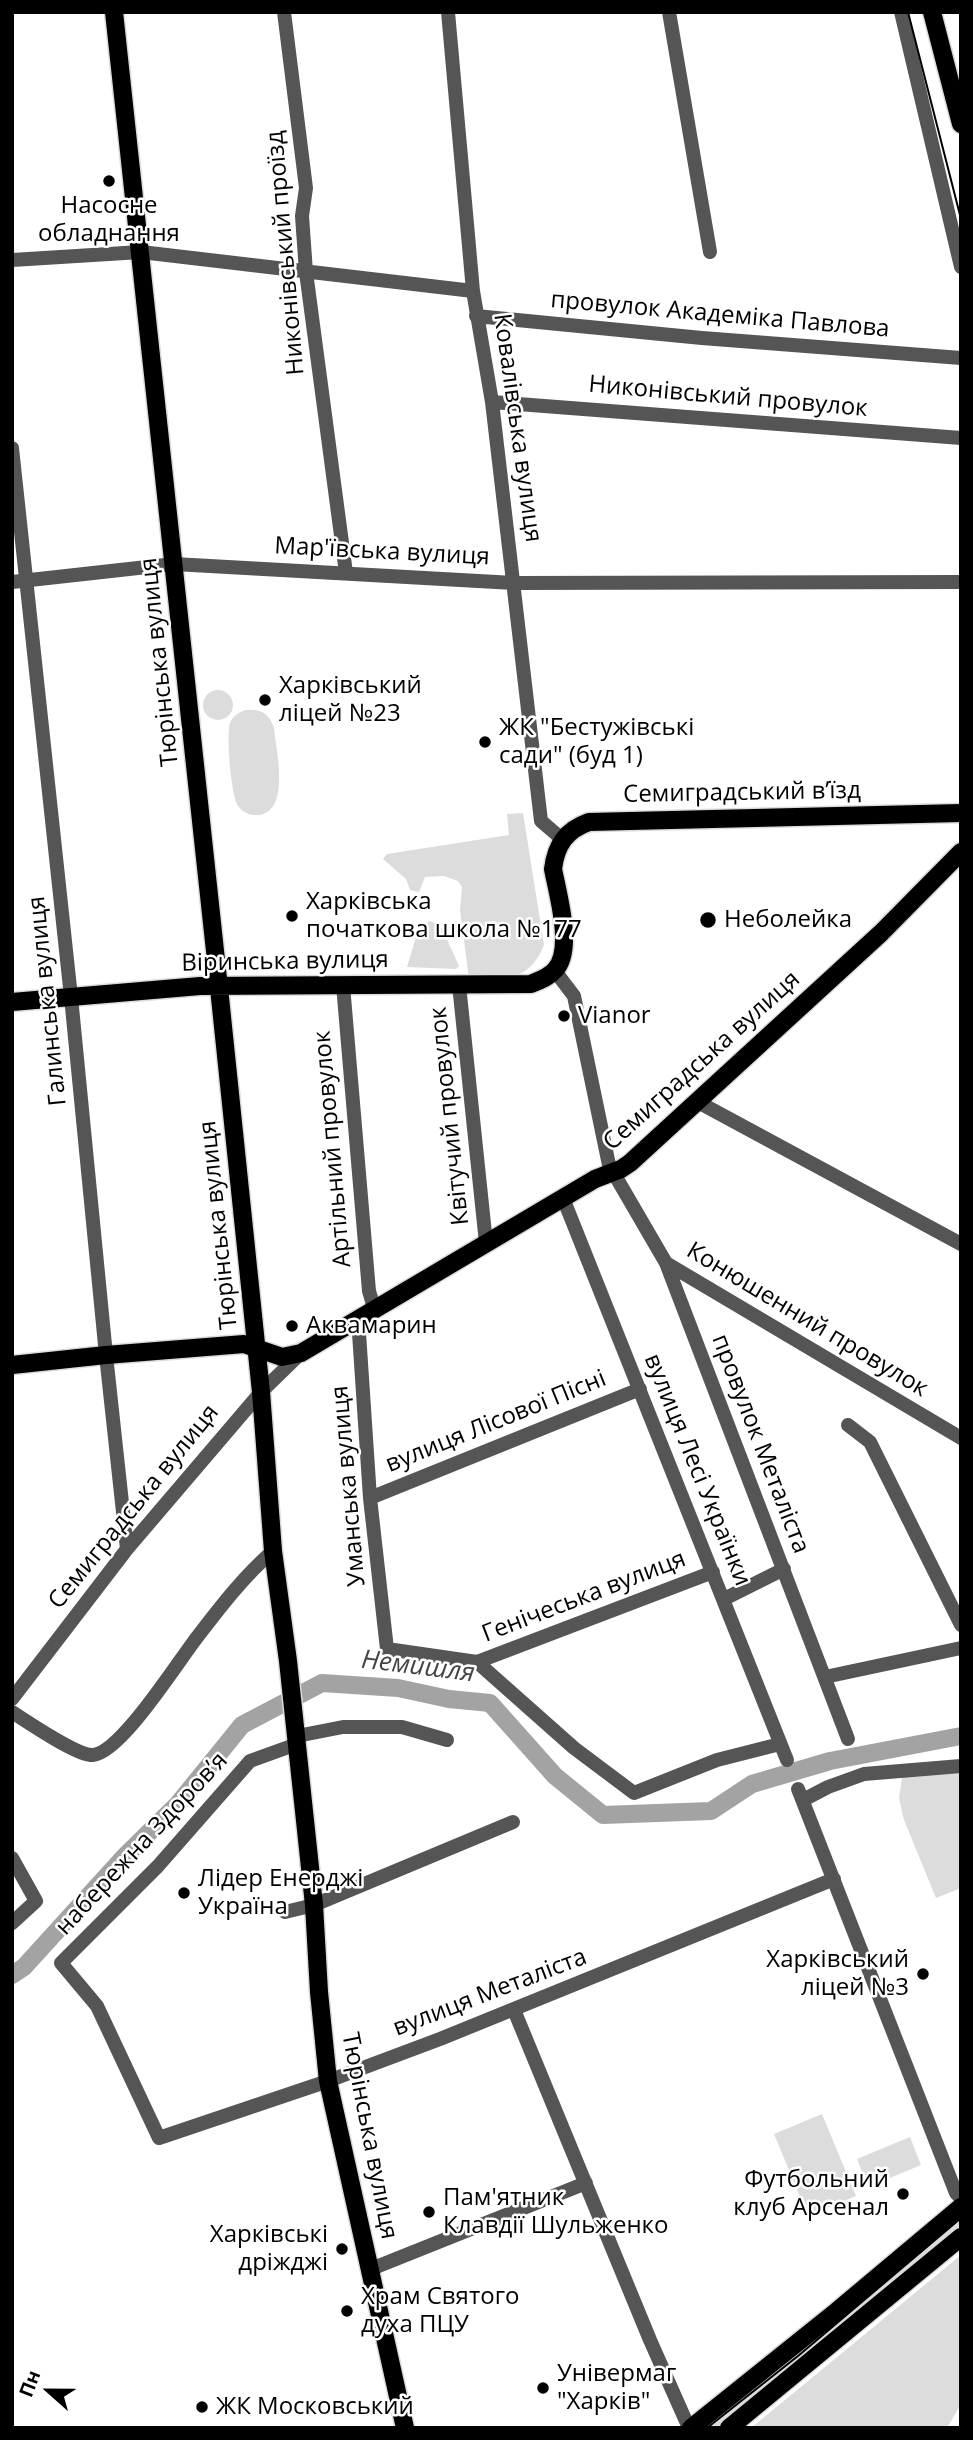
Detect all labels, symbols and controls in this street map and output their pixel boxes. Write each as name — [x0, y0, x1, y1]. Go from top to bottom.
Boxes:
street label: Никонівський проїзд — [261, 130, 311, 376]
marker: Насосне обладнання — [101, 173, 117, 189]
place label: Насосне обладнання — [38, 192, 180, 248]
street label: провулок Академіка Павлова — [549, 286, 891, 344]
street label: Ковалівська вулиця — [487, 312, 547, 544]
street label: Никонівський провулок — [587, 370, 869, 424]
street label: Мар'ївська вулиця — [274, 532, 490, 572]
street label: Тюрінська вулиця — [135, 556, 185, 768]
place label: Харківський ліцей №23 — [279, 672, 422, 728]
marker: Харківський ліцей №23 — [257, 692, 273, 708]
place label: ЖК "Бестужівські сади" (буд 1) — [499, 714, 694, 770]
marker: ЖК "Бестужівські сади" (буд 1) — [477, 734, 493, 750]
street label: Семиградський в’їзд — [623, 777, 861, 809]
place label: Харківська початкова школа №177 — [306, 888, 582, 944]
street label: Галинська вулиця — [23, 895, 73, 1107]
place label: Неболейка — [724, 906, 852, 934]
marker: Харківська початкова школа №177 — [284, 908, 300, 924]
marker: Неболейка — [698, 910, 718, 930]
street label: Віринська вулиця — [181, 946, 389, 978]
street label: Семиградська вулиця — [598, 965, 806, 1157]
place label: Vianor — [578, 1002, 651, 1030]
street label: Квітучий провулок — [424, 1005, 476, 1227]
marker: Vianor — [556, 1008, 572, 1024]
street label: Артільний провулок — [308, 1029, 358, 1269]
street label: Тюрінська вулиця — [194, 1119, 244, 1331]
street label: Конюшенний провулок — [681, 1236, 933, 1404]
place label: Аквамарин — [306, 1312, 437, 1340]
marker: Аквамарин — [284, 1318, 300, 1334]
street label: провулок Металіста — [705, 1330, 815, 1558]
street label: вулиця Лесі Українки — [637, 1350, 757, 1590]
street label: вулиця Лісової Пісні — [382, 1365, 610, 1479]
street label: Уманська вулиця — [326, 1384, 372, 1588]
street label: Семиградська вулиця — [43, 1399, 225, 1615]
street label: Генічеська вулиця — [478, 1545, 690, 1649]
water label: Немишля — [360, 1645, 476, 1689]
street label: набережна Здоров’я — [50, 1747, 234, 1941]
place label: Лідер Енерджі Україна — [198, 1865, 363, 1921]
marker: Лідер Енерджі Україна — [176, 1885, 192, 1901]
street label: вулиця Металіста — [389, 1943, 591, 2043]
place label: Харківський ліцей №3 — [766, 1946, 909, 2002]
marker: Харківський ліцей №3 — [915, 1966, 931, 1982]
street label: Тюрінська вулиця — [335, 2030, 403, 2242]
place label: Футбольний клуб Арсенал — [733, 2166, 889, 2222]
place label: Пам'ятник Клавдії Шульженко — [443, 2184, 668, 2240]
marker: Футбольний клуб Арсенал — [895, 2186, 911, 2202]
marker: Пам'ятник Клавдії Шульженко — [421, 2204, 437, 2220]
place label: Харківські дріжджі — [210, 2221, 328, 2277]
marker: Харківські дріжджі — [334, 2241, 350, 2257]
place label: Храм Святого духа ПЦУ — [361, 2283, 519, 2339]
marker: Храм Святого духа ПЦУ — [339, 2303, 355, 2319]
north arrow — [14, 2356, 84, 2426]
place label: Універмаг "Харків" — [557, 2360, 676, 2416]
text: Пн — [12, 2366, 46, 2401]
marker: Універмаг "Харків" — [535, 2380, 551, 2396]
place label: ЖК Московський — [216, 2393, 414, 2421]
marker: ЖК Московський — [194, 2399, 210, 2415]

